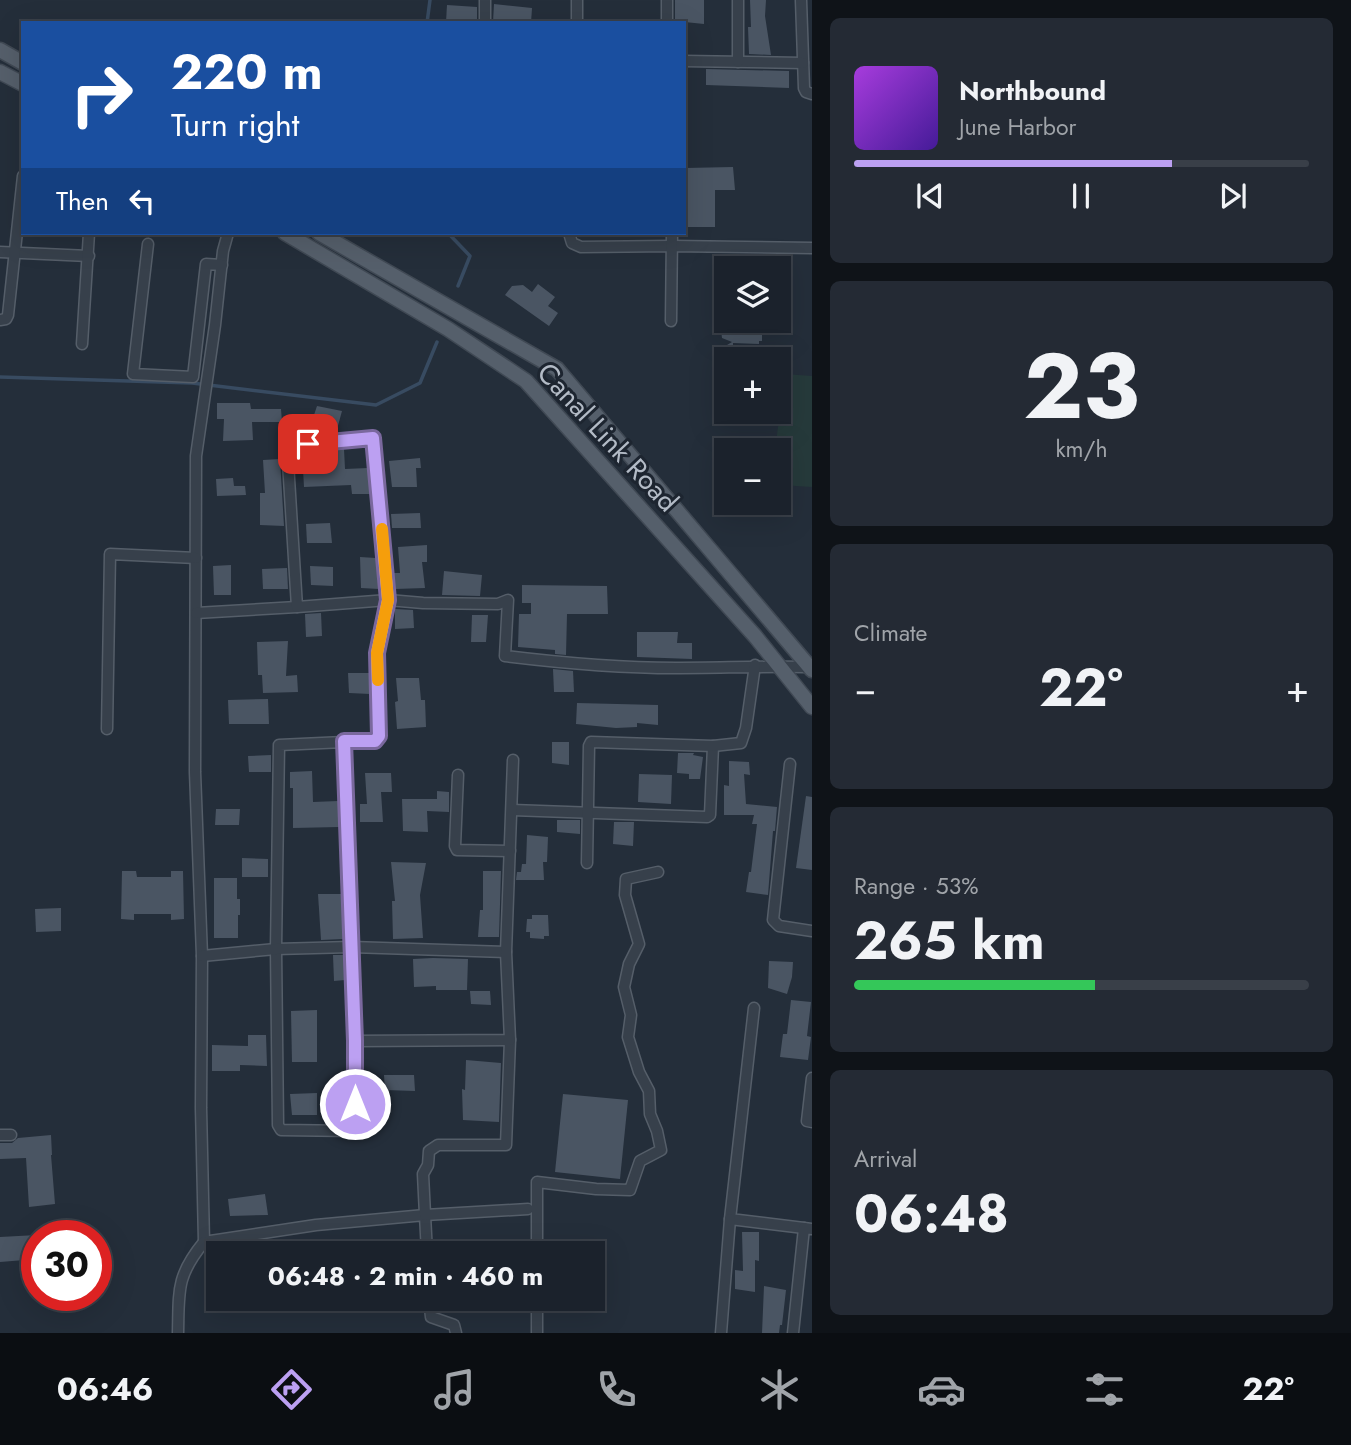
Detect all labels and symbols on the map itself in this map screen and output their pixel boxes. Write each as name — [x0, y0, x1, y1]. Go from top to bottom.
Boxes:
street label: Canal Link Road — [527, 353, 688, 521]
pin — [278, 414, 338, 474]
position arrow — [318, 1067, 392, 1141]
speed limit sign: 30 — [21, 1220, 112, 1311]

